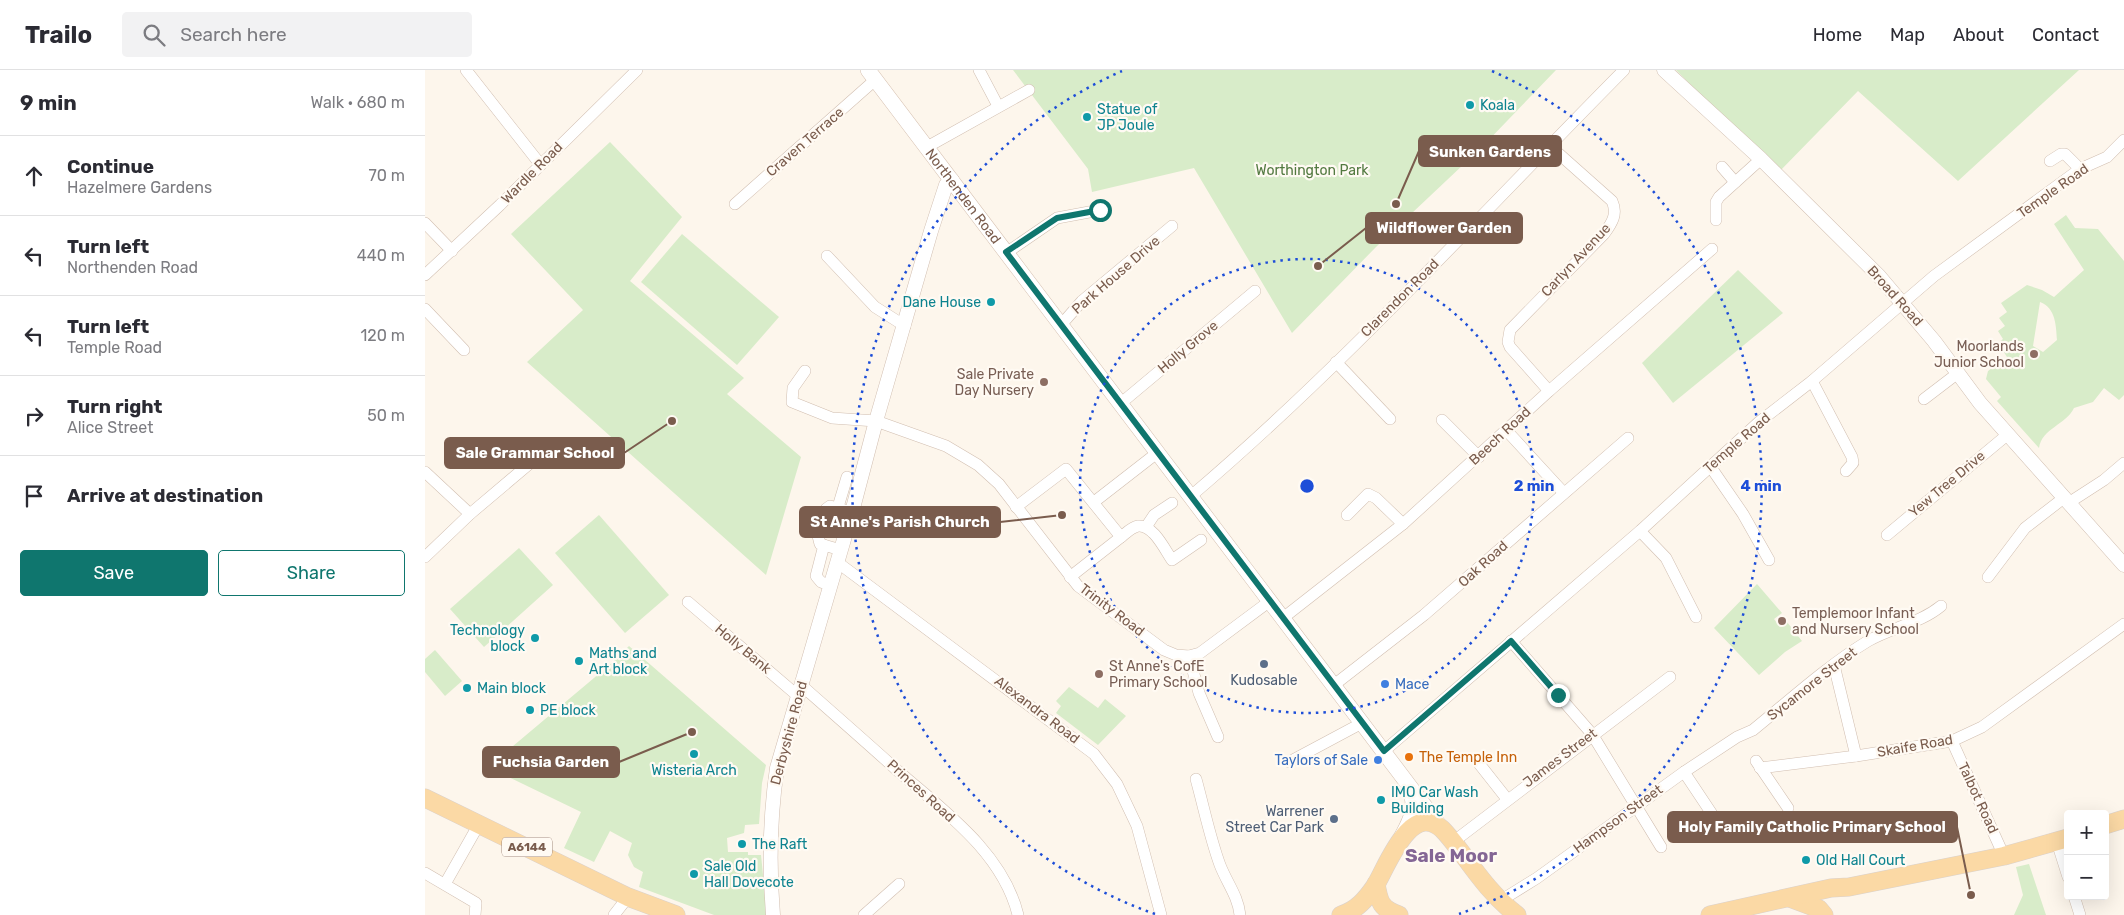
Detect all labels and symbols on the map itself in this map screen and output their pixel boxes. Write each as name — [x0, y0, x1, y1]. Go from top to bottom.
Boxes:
place label: Koala — [1480, 97, 1515, 114]
marker: Koala — [1464, 99, 1476, 111]
place label: Statue of JP Joule — [1097, 101, 1158, 134]
street label: Craven Terrace — [763, 104, 847, 180]
marker: Statue of JP Joule — [1081, 111, 1093, 123]
callout: Sunken Gardens — [1419, 136, 1561, 166]
street label: Wardle Road — [498, 139, 566, 207]
text: Sunken Gardens — [1429, 143, 1551, 161]
street label: Northenden Road — [922, 145, 1005, 247]
street label: Temple Road — [2014, 160, 2092, 222]
park label: Worthington Park — [1255, 162, 1369, 179]
route start — [1089, 199, 1112, 222]
callout: Wildflower Garden — [1366, 213, 1522, 243]
text: Wildflower Garden — [1376, 219, 1512, 237]
street label: Carlyn Avenue — [1538, 220, 1614, 300]
street label: Park House Drive — [1069, 232, 1164, 318]
street label: Clarendon Road — [1357, 255, 1443, 341]
street label: Broad Road — [1864, 262, 1926, 330]
place label: Dane House — [902, 294, 981, 311]
marker: Dane House — [985, 296, 997, 308]
street label: Holly Grove — [1154, 317, 1222, 377]
place label: Moorlands Junior School — [1934, 338, 2024, 371]
marker: Moorlands Junior School — [2028, 348, 2040, 360]
place label: Sale Private Day Nursery — [954, 366, 1034, 399]
marker: Sale Private Day Nursery — [1038, 376, 1050, 388]
street label: Beech Road — [1466, 403, 1534, 469]
street label: Temple Road — [1700, 409, 1774, 477]
callout: Sale Grammar School — [445, 438, 624, 468]
text: Sale Grammar School — [456, 444, 614, 462]
street label: Yew Tree Drive — [1905, 447, 1989, 521]
centre of rings — [1298, 477, 1316, 495]
text: 2 min — [1514, 477, 1554, 495]
text: 4 min — [1740, 477, 1782, 495]
callout: St Anne's Parish Church — [800, 507, 1000, 537]
text: St Anne's Parish Church — [810, 513, 990, 531]
street label: Oak Road — [1455, 537, 1511, 591]
street label: Trinity Road — [1076, 580, 1148, 640]
place label: Templemoor Infant and Nursery School — [1792, 605, 1919, 638]
marker: Templemoor Infant and Nursery School — [1776, 615, 1788, 627]
street label: Holly Bank — [711, 620, 775, 678]
place label: Technology block — [450, 622, 526, 655]
marker: Technology block — [529, 632, 541, 644]
street label: Sycamore Street — [1764, 643, 1861, 724]
place label: Maths and Art block — [589, 645, 657, 678]
marker: Maths and Art block — [573, 655, 585, 667]
place label: St Anne's CofE Primary School — [1109, 658, 1207, 691]
marker: Kudosable — [1258, 658, 1270, 670]
marker: St Anne's CofE Primary School — [1093, 668, 1105, 680]
place label: Kudosable — [1230, 672, 1298, 689]
street label: Alexandra Road — [991, 673, 1083, 747]
place label: Mace — [1395, 676, 1430, 693]
marker: Mace — [1379, 678, 1391, 690]
street label: Derbyshire Road — [767, 679, 811, 787]
place label: Main block — [477, 680, 547, 697]
marker: Main block — [461, 682, 473, 694]
route end — [1547, 684, 1570, 707]
place label: PE block — [540, 702, 596, 719]
marker: PE block — [524, 704, 536, 716]
street label: James Street — [1520, 724, 1601, 791]
street label: Skaife Road — [1876, 731, 1954, 761]
callout: Fuchsia Garden — [483, 747, 619, 777]
marker: Wisteria Arch — [688, 748, 700, 760]
place label: The Temple Inn — [1419, 749, 1517, 766]
marker: The Temple Inn — [1403, 751, 1415, 763]
place label: Taylors of Sale — [1274, 752, 1368, 769]
text: Fuchsia Garden — [493, 753, 609, 771]
marker: Taylors of Sale — [1372, 754, 1384, 766]
street label: Princes Road — [884, 756, 958, 826]
street label: Talbot Road — [1954, 760, 2002, 836]
place label: Wisteria Arch — [651, 762, 737, 779]
street label: Hampson Street — [1570, 781, 1666, 857]
place label: IMO Car Wash Building — [1391, 784, 1478, 817]
marker: IMO Car Wash Building — [1375, 794, 1387, 806]
place label: Warrener Street Car Park — [1225, 803, 1325, 836]
callout: Holy Family Catholic Primary School — [1668, 812, 1957, 842]
marker: Warrener Street Car Park — [1328, 813, 1340, 825]
text: Holy Family Catholic Primary School — [1678, 818, 1946, 836]
place label: The Raft — [752, 836, 808, 853]
road number: A6144 — [502, 838, 552, 856]
marker: The Raft — [736, 838, 748, 850]
district label: Sale Moor — [1405, 844, 1497, 867]
place label: Old Hall Court — [1816, 852, 1906, 869]
marker: Old Hall Court — [1800, 854, 1812, 866]
place label: Sale Old Hall Dovecote — [704, 858, 794, 891]
marker: Sale Old Hall Dovecote — [688, 868, 700, 880]

